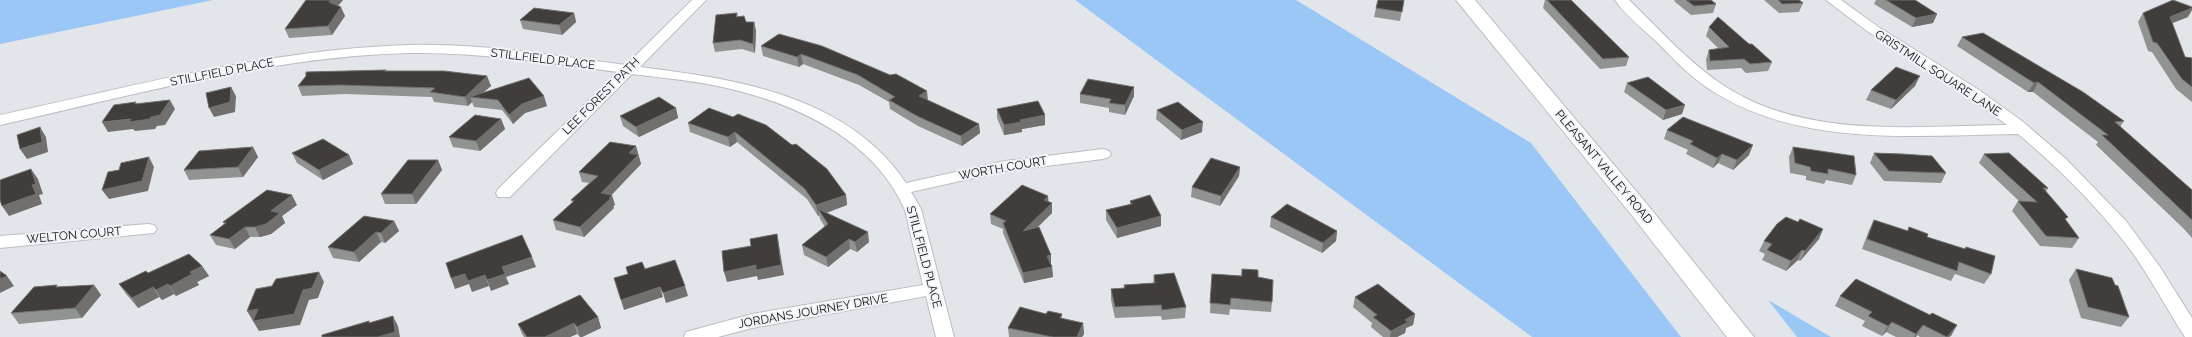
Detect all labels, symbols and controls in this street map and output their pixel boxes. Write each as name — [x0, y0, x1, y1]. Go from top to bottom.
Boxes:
street label: GRISTMILL SQUARE LANE — [1872, 27, 2004, 119]
street label: STILLFIELD PLACE — [490, 46, 596, 72]
street label: STILLFIELD PLACE — [169, 55, 275, 89]
street label: LEE FOREST PATH — [560, 55, 642, 137]
street label: PLEASANT VALLEY ROAD — [1552, 107, 1656, 227]
street label: WORTH COURT — [958, 153, 1049, 183]
street label: STILLFIELD PLACE — [904, 204, 944, 310]
street label: WELTON COURT — [26, 224, 123, 246]
street label: JORDANS JOURNEY DRIVE — [737, 291, 889, 331]

